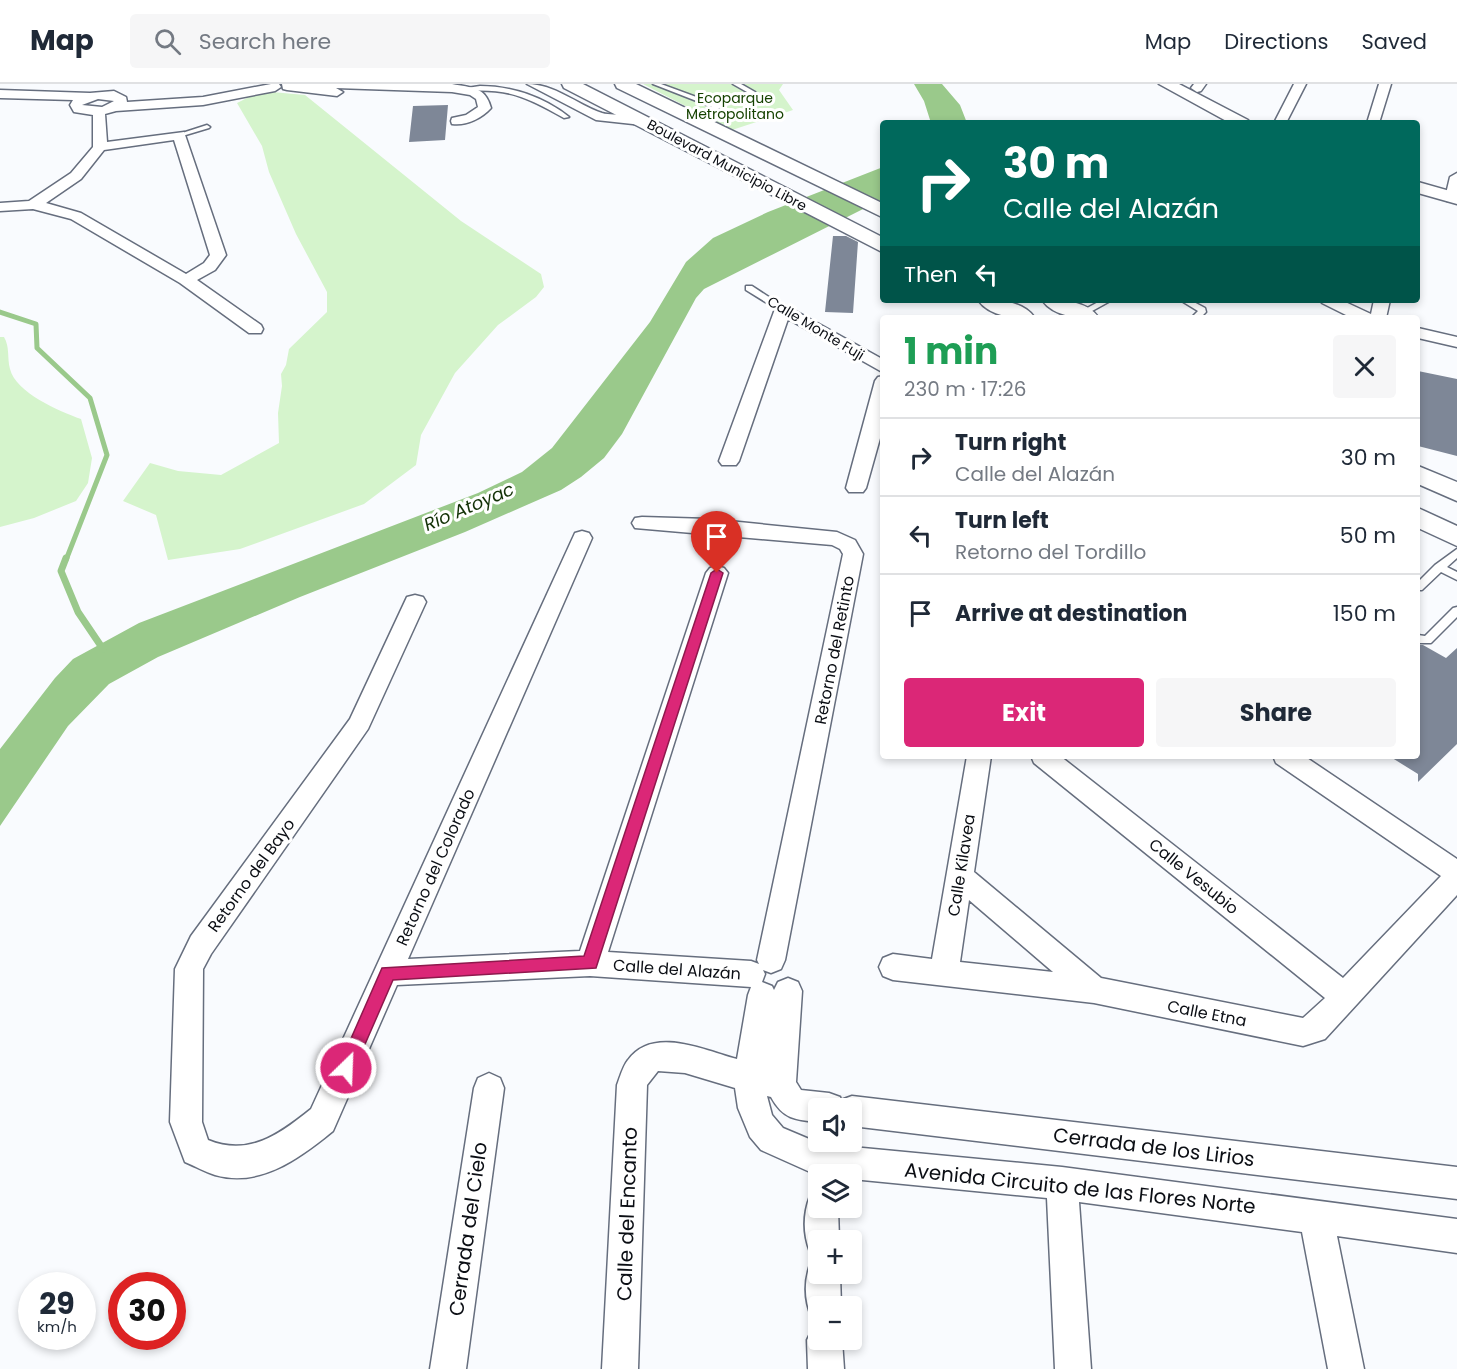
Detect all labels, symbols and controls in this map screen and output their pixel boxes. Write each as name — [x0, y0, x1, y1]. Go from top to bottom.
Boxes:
search box — [130, 14, 550, 68]
text: Map — [30, 21, 94, 60]
icon: search — [151, 25, 184, 58]
text: Search here — [199, 26, 331, 57]
text: Map — [1145, 27, 1191, 56]
text: Directions — [1224, 27, 1328, 56]
text: Saved — [1361, 27, 1427, 56]
park label: Ecoparque Metropolitano — [686, 88, 784, 124]
street label: Boulevard Municipio Libre — [644, 114, 811, 216]
text: 30 m — [1003, 134, 1109, 193]
icon: right — [904, 144, 982, 222]
text: Calle del Alazán — [1003, 190, 1219, 227]
icon: left — [970, 258, 1003, 291]
text: Then — [904, 259, 958, 290]
street label: Calle Monte Fuji — [764, 291, 868, 365]
text: 1 min — [904, 326, 998, 377]
button: close — [1333, 335, 1396, 398]
text: 230 m · 17:26 — [904, 375, 1026, 403]
text: Turn right — [955, 427, 1066, 458]
icon: right — [904, 441, 937, 474]
text: 30 m — [1341, 442, 1396, 473]
text: Calle del Alazán — [955, 460, 1115, 488]
water label: Río Atoyac — [420, 476, 518, 537]
text: Turn left — [955, 505, 1049, 536]
pin — [691, 511, 742, 573]
icon: left — [904, 519, 937, 552]
icon: arrive — [700, 520, 733, 553]
text: 50 m — [1340, 520, 1396, 551]
text: Retorno del Tordillo — [955, 538, 1146, 566]
street label: Retorno del Retinto — [809, 574, 860, 726]
icon: arrive — [904, 597, 937, 630]
text: Arrive at destination — [955, 598, 1187, 629]
text: 150 m — [1333, 598, 1396, 629]
button: Exit — [904, 678, 1144, 747]
button: Share — [1156, 678, 1396, 747]
street label: Retorno del Colorado — [390, 785, 481, 950]
street label: Calle Kilavea — [942, 812, 981, 918]
street label: Retorno del Bayo — [202, 814, 300, 937]
street label: Calle Vesubio — [1144, 833, 1243, 920]
street label: Calle del Alazán — [612, 954, 742, 985]
street label: Calle Etna — [1165, 995, 1249, 1032]
position arrow — [314, 1036, 378, 1100]
map controls — [808, 1098, 862, 1350]
button: sound — [808, 1098, 862, 1152]
street label: Cerrada de los Lirios — [1052, 1121, 1256, 1173]
street label: Calle del Encanto — [610, 1126, 644, 1302]
street label: Cerrada del Cielo — [442, 1140, 494, 1318]
street label: Avenida Circuito de las Flores Norte — [903, 1156, 1257, 1220]
button: layers — [808, 1164, 862, 1218]
button: + — [808, 1230, 862, 1284]
speed limit sign: 30 — [108, 1272, 186, 1350]
text: 29 — [39, 1282, 75, 1325]
button: − — [808, 1296, 862, 1350]
text: km/h — [37, 1316, 77, 1337]

